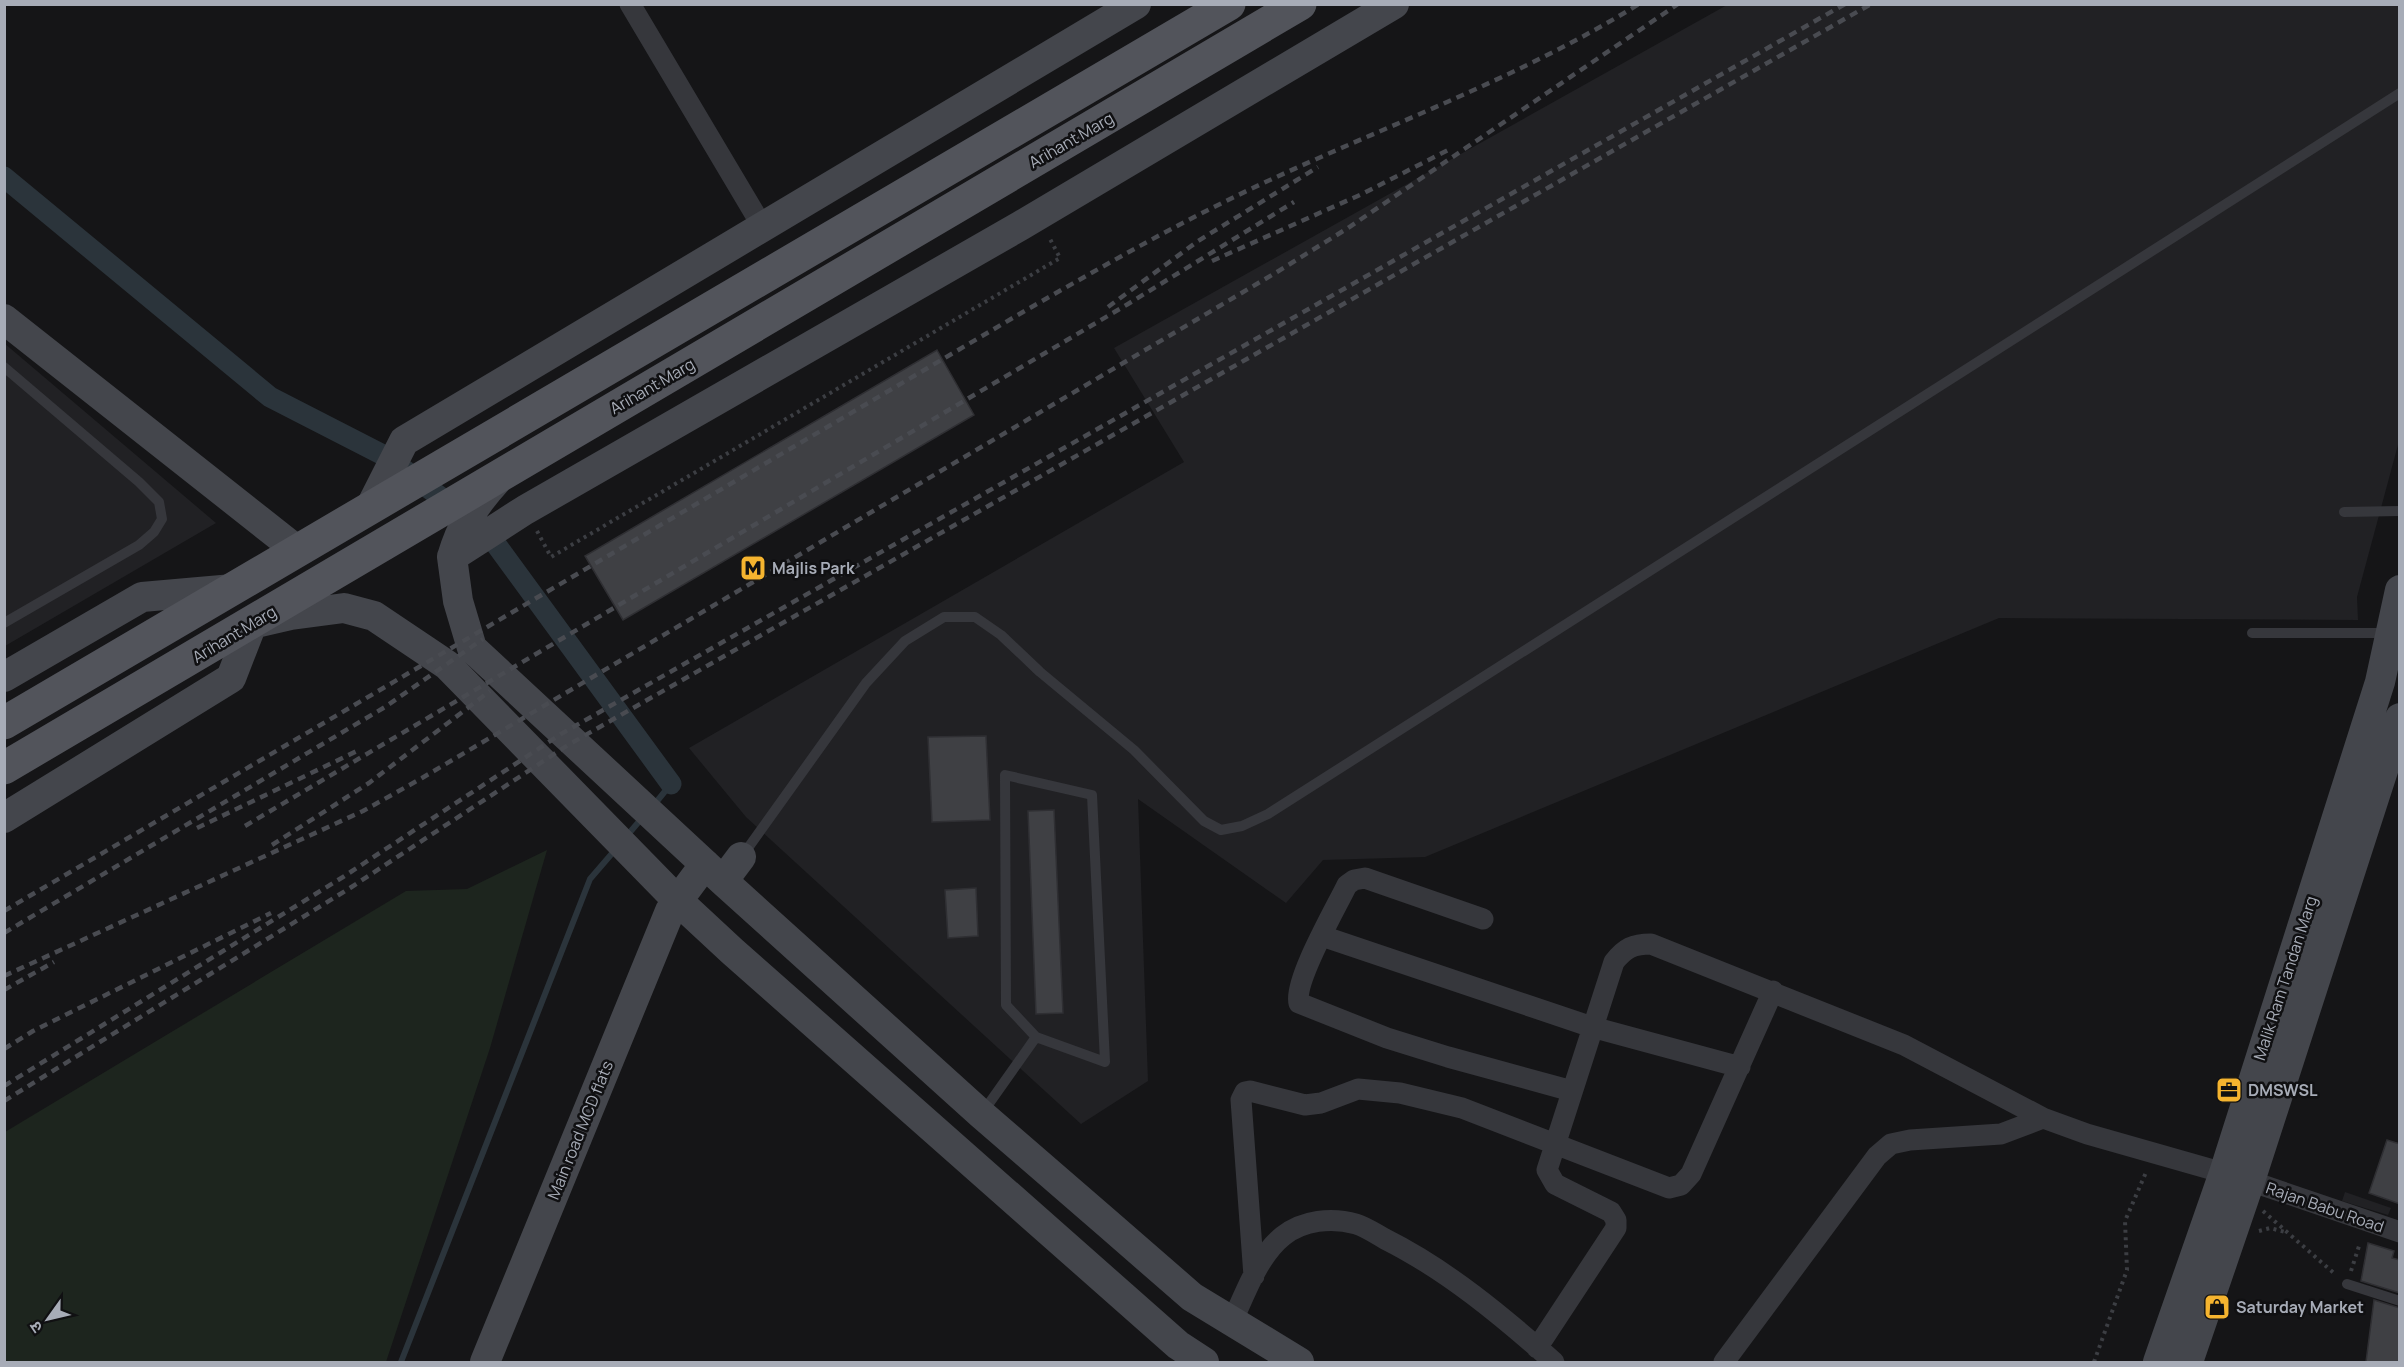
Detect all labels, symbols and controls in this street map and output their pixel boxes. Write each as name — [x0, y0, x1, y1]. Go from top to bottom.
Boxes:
street label: Arihant Marg — [1025, 107, 1117, 173]
street label: Arihant Marg — [606, 353, 698, 419]
metro station icon: Majlis Park — [738, 553, 768, 583]
place label: Majlis Park — [772, 557, 855, 579]
street label: Arihant Marg — [188, 600, 280, 668]
street label: Malik Ram Tandan Marg — [2248, 893, 2322, 1063]
street label: Main road MCD flats — [542, 1057, 618, 1203]
office icon: DMSWSL — [2214, 1075, 2244, 1105]
place label: DMSWSL — [2248, 1079, 2318, 1101]
street label: Rajan Babu Road — [2263, 1177, 2387, 1237]
north arrow — [18, 1289, 78, 1349]
shop icon: Saturday Market — [2202, 1292, 2232, 1322]
place label: Saturday Market — [2236, 1296, 2364, 1318]
text: उ — [23, 1317, 47, 1337]

